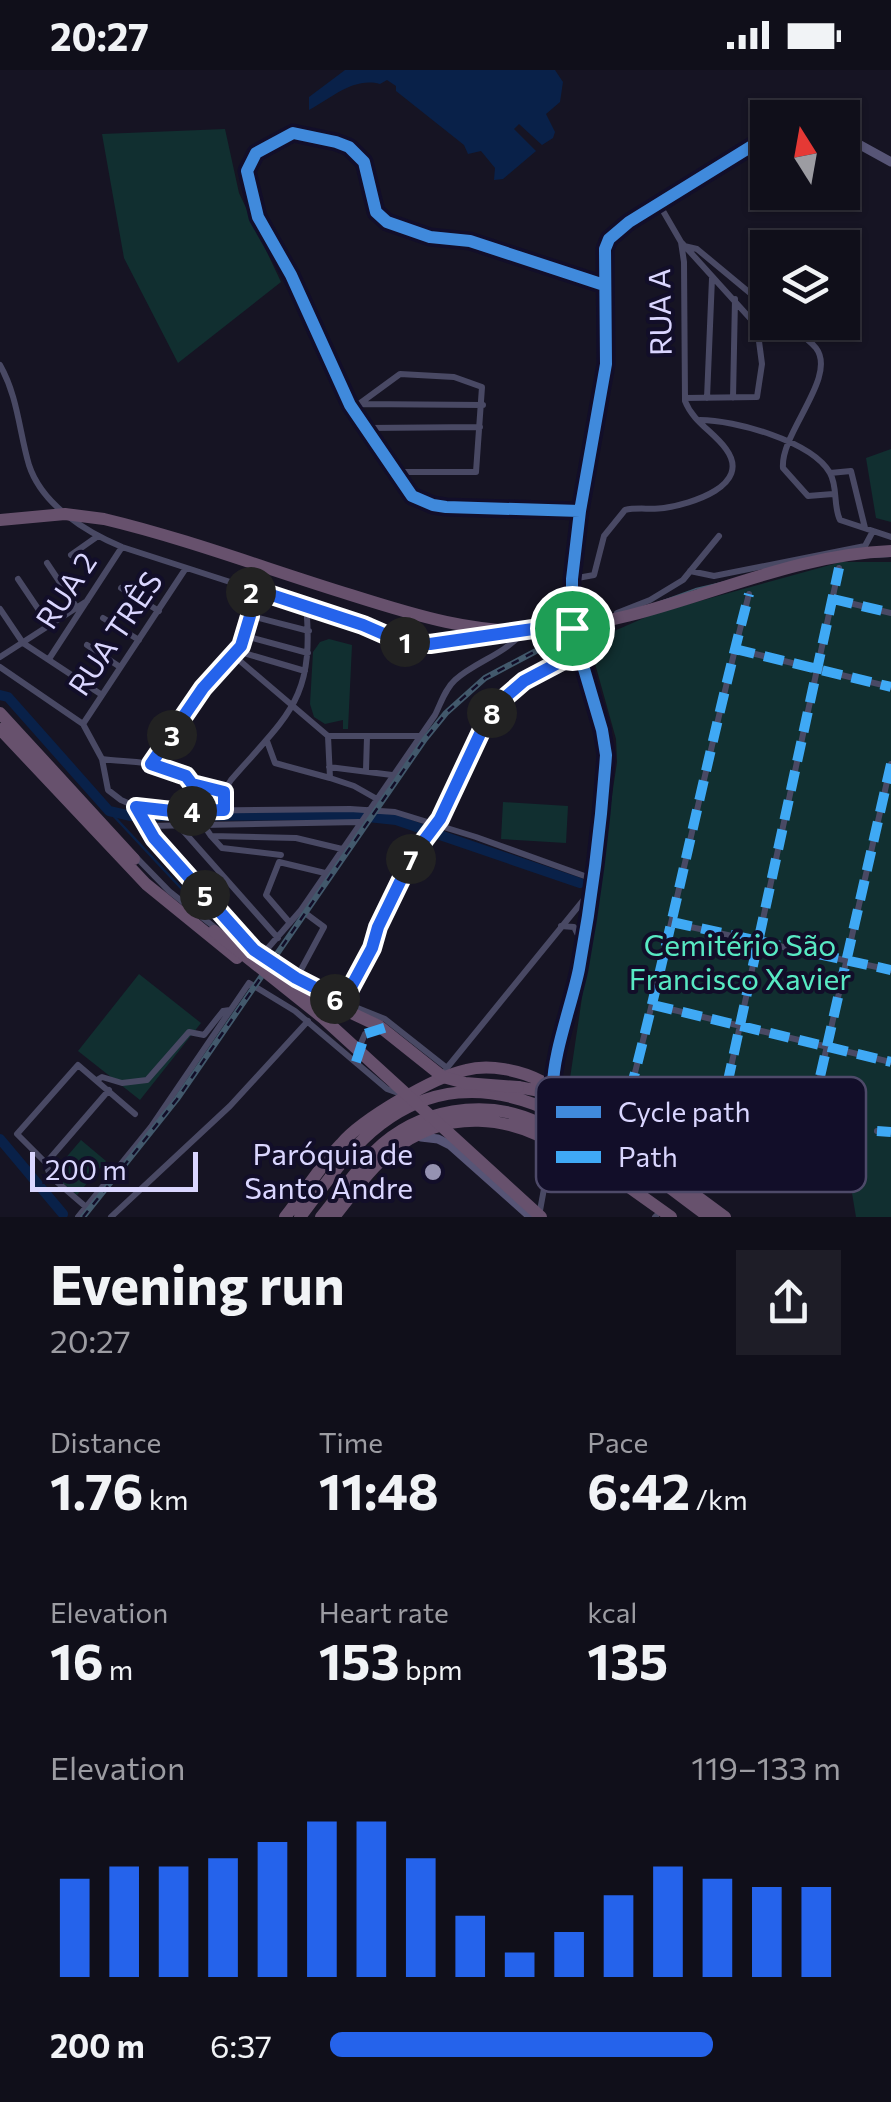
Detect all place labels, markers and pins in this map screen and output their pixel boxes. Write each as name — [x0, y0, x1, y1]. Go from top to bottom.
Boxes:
pin: 2 — [226, 567, 276, 617]
pin — [530, 586, 615, 671]
pin: 1 — [380, 617, 430, 667]
pin: 8 — [467, 688, 517, 738]
pin: 3 — [147, 710, 197, 760]
pin: 4 — [167, 786, 217, 836]
pin: 7 — [386, 834, 436, 884]
pin: 5 — [180, 870, 230, 920]
pin: 6 — [310, 974, 360, 1024]
place label: Paróquia de Santo Andre — [244, 1134, 413, 1205]
marker: Paróquia de Santo Andre — [422, 1161, 444, 1183]

